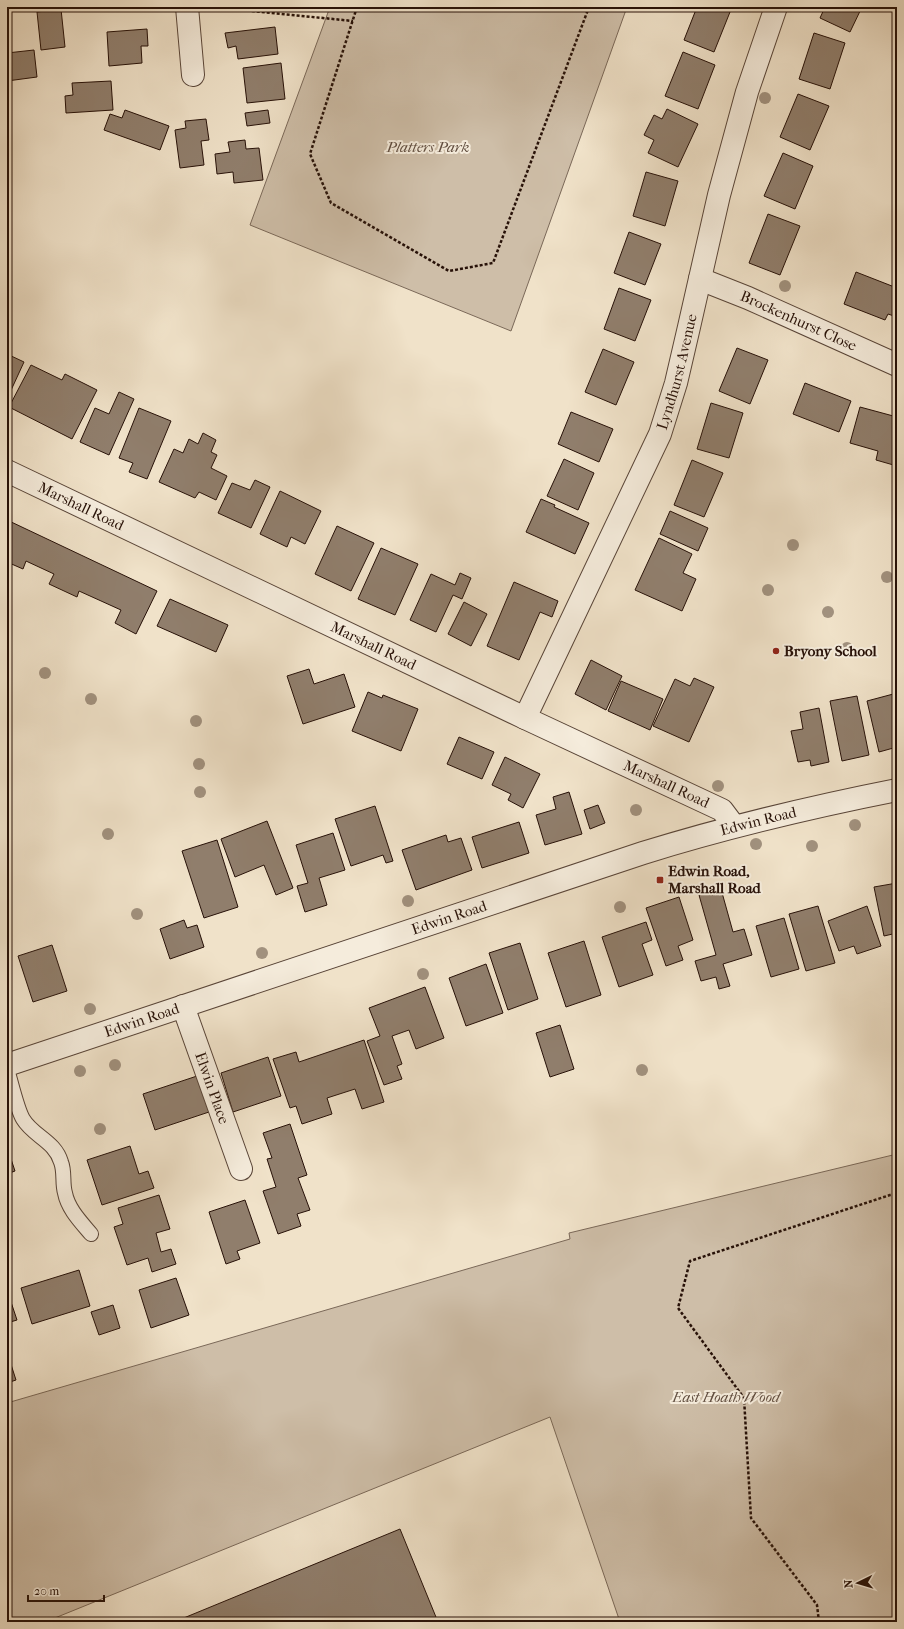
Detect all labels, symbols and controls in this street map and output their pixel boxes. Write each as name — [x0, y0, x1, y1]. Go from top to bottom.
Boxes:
park label: Platters Park — [386, 138, 470, 156]
street label: Brockenhurst Close — [738, 287, 860, 355]
street label: Lyndhurst Avenue — [653, 312, 701, 432]
street label: Marshall Road — [35, 478, 128, 535]
street label: Marshall Road — [328, 618, 420, 674]
place label: Bryony School — [784, 642, 878, 660]
marker: Bryony School — [771, 646, 781, 656]
street label: Marshall Road — [621, 756, 713, 812]
street label: Edwin Road — [718, 803, 799, 839]
place label: Edwin Road, Marshall Road — [667, 862, 762, 897]
marker: Edwin Road, Marshall Road — [655, 875, 665, 885]
street label: Edwin Road — [409, 896, 490, 939]
street label: Edwin Road — [102, 999, 182, 1041]
street label: Elwin Place — [191, 1050, 233, 1127]
park label: East Hoath Wood — [671, 1388, 782, 1406]
north arrow — [838, 1563, 878, 1603]
scale bar — [28, 1577, 104, 1603]
text: N — [842, 1578, 855, 1589]
text: 20 m — [34, 1584, 59, 1598]

